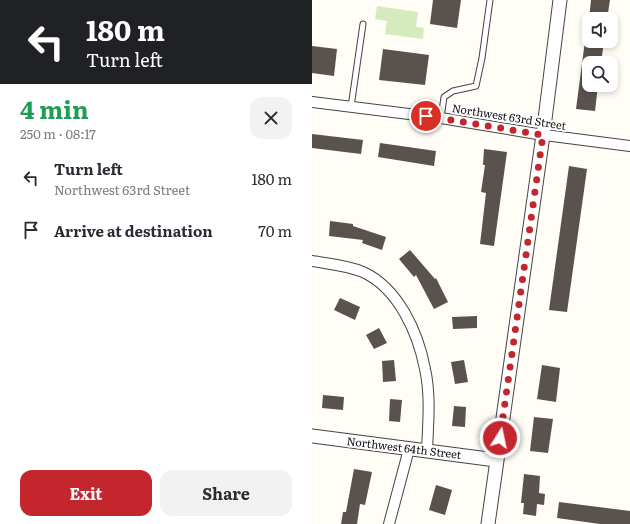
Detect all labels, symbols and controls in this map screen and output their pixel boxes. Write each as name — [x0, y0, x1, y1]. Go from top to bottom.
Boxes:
text: 180 m — [86, 8, 165, 50]
map controls — [582, 12, 618, 92]
button: sound — [582, 12, 618, 48]
icon: left — [20, 16, 72, 68]
text: Turn left — [86, 46, 163, 73]
button: search — [582, 56, 618, 92]
text: 4 min — [20, 91, 89, 126]
button: close — [250, 97, 292, 139]
pin — [409, 99, 443, 133]
street label: Northwest 63rd Street — [451, 99, 568, 133]
icon: arrive — [415, 105, 437, 127]
text: 250 m · 08:17 — [20, 124, 96, 143]
text: Turn left — [54, 157, 123, 180]
icon: left — [20, 167, 42, 189]
text: 180 m — [251, 167, 292, 190]
text: Northwest 63rd Street — [54, 180, 190, 199]
icon: arrive — [20, 219, 42, 241]
text: Arrive at destination — [54, 219, 213, 242]
text: 70 m — [258, 219, 292, 242]
position arrow — [479, 417, 521, 459]
street label: Northwest 64th Street — [346, 432, 463, 462]
button: Exit — [20, 470, 152, 516]
button: Share — [160, 470, 292, 516]

